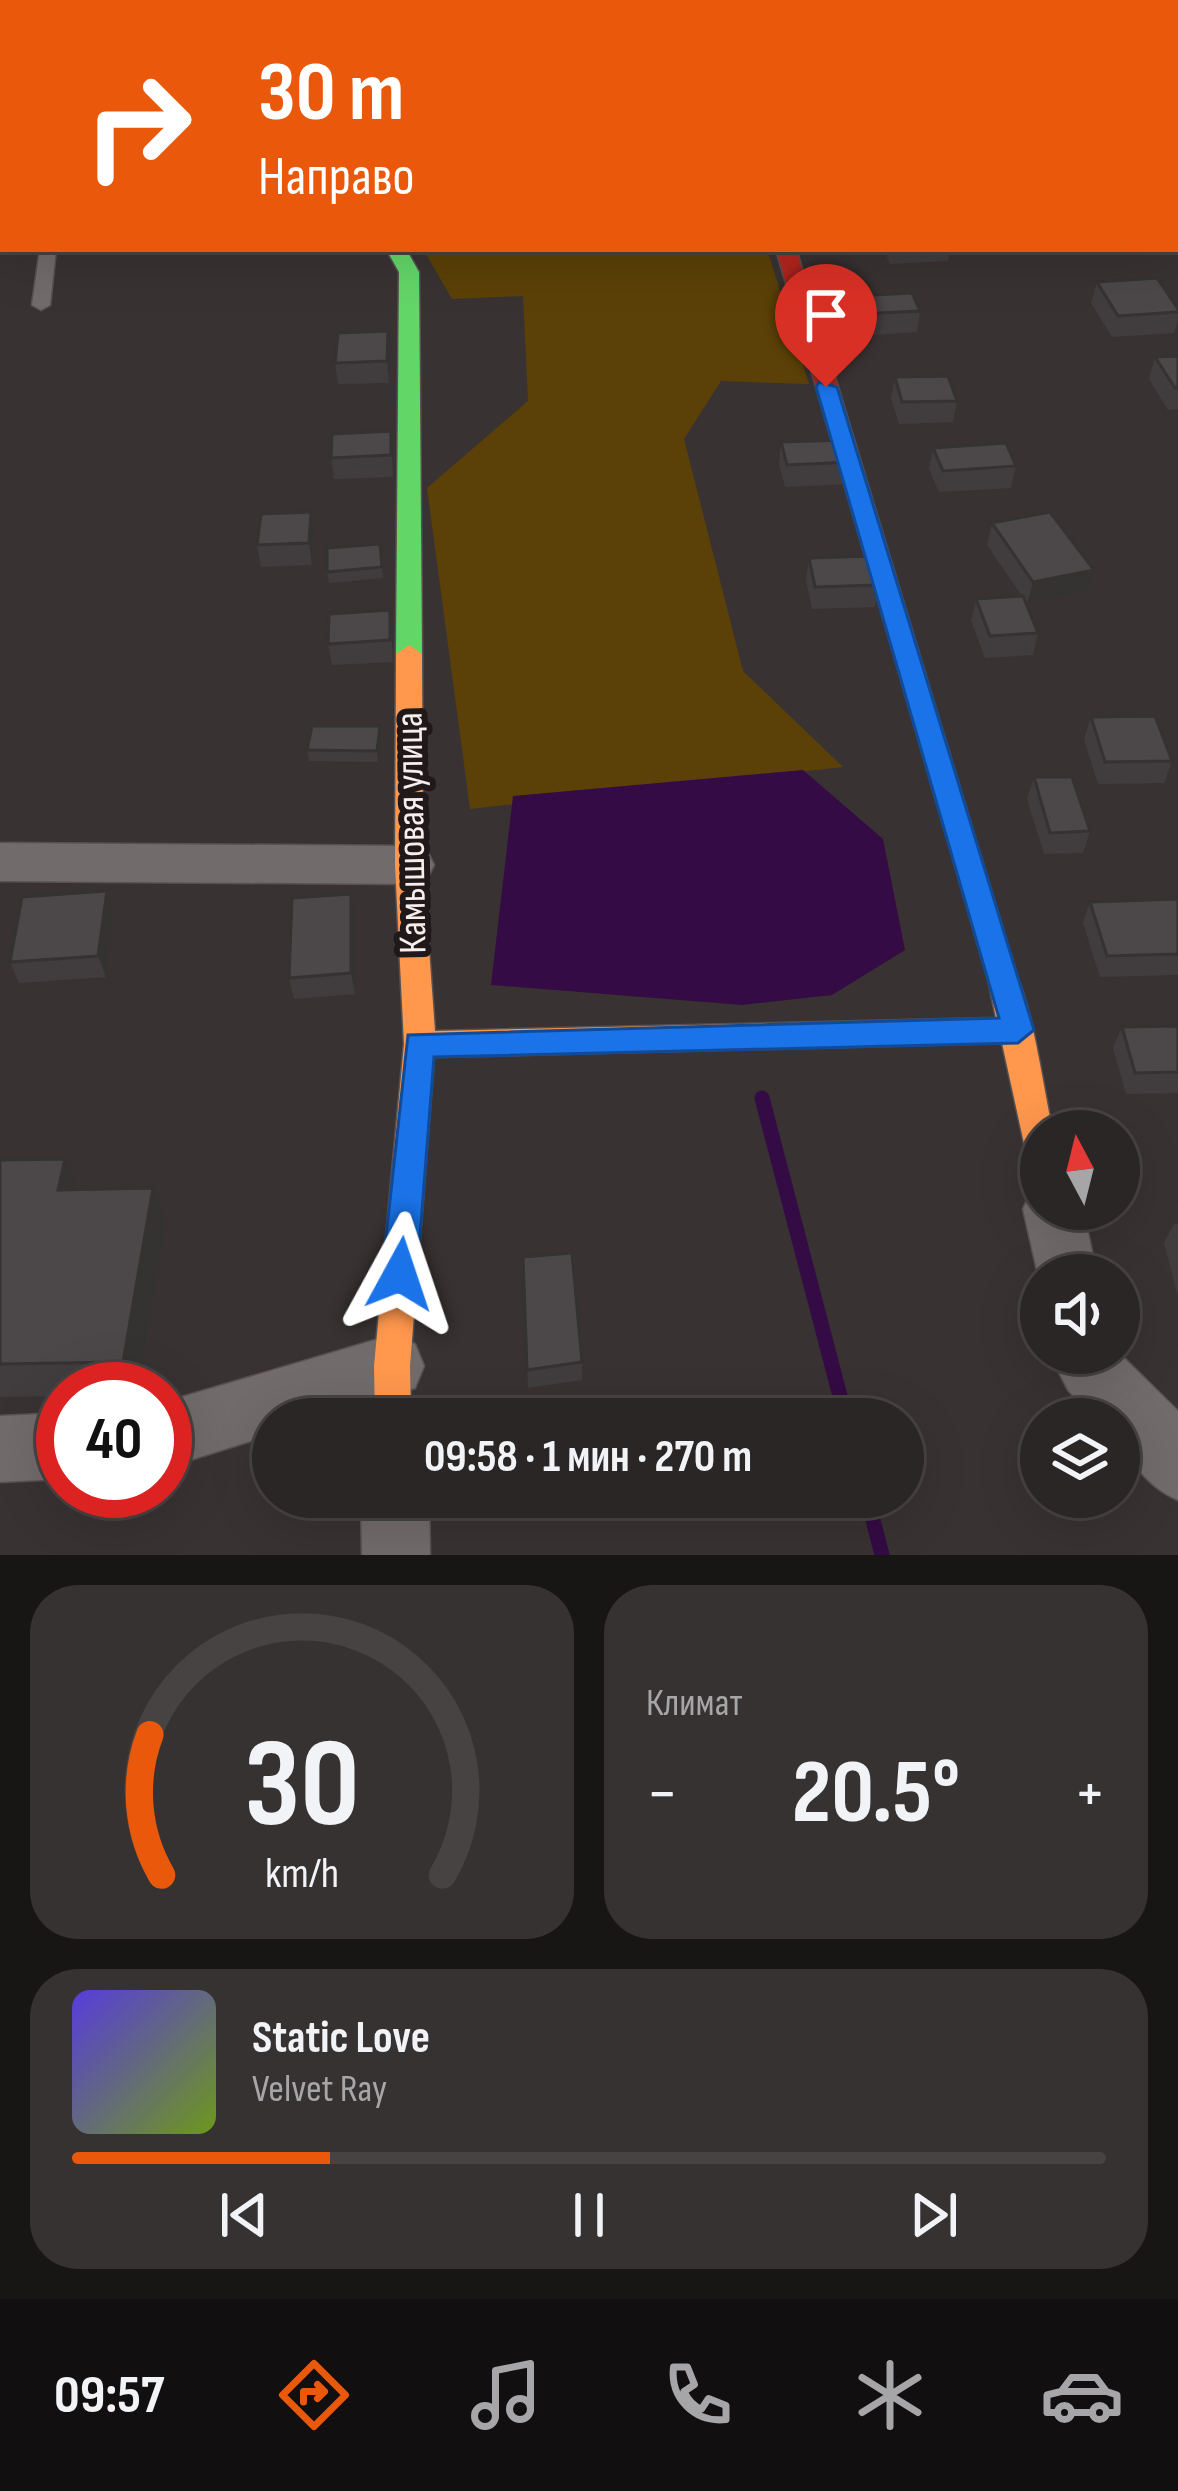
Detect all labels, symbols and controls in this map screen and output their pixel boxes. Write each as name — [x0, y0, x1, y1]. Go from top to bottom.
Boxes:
text: 30 m — [258, 43, 404, 144]
icon: right — [60, 48, 216, 204]
text: Направо — [258, 145, 415, 210]
pin — [775, 264, 877, 387]
icon: arrive — [793, 282, 859, 348]
street label: Камышовая улица — [386, 712, 438, 954]
north arrow — [1020, 1110, 1140, 1230]
map controls — [1020, 1110, 1140, 1518]
position arrow — [337, 1211, 463, 1337]
button: sound — [1020, 1254, 1140, 1374]
speed limit sign: 40 — [36, 1362, 192, 1518]
button: layers — [1020, 1398, 1140, 1518]
text: 09:58 · 1 мин · 270 m — [424, 1430, 752, 1485]
text: Климат — [646, 1680, 743, 1727]
text: 30 — [244, 1712, 360, 1861]
text: 20.5° — [792, 1740, 960, 1848]
text: − — [646, 1755, 678, 1834]
text: + — [1074, 1755, 1106, 1834]
text: km/h — [265, 1848, 339, 1900]
text: Static Love — [252, 2011, 430, 2066]
text: Velvet Ray — [252, 2066, 387, 2113]
icon: previous — [211, 2182, 277, 2248]
icon: pause — [556, 2182, 622, 2248]
icon: next — [901, 2182, 967, 2248]
icon: directions — [272, 2353, 356, 2437]
icon: music — [464, 2353, 548, 2437]
icon: phone — [656, 2353, 740, 2437]
icon: climate — [848, 2353, 932, 2437]
icon: car — [1040, 2353, 1124, 2437]
text: 09:57 — [54, 2363, 164, 2428]

